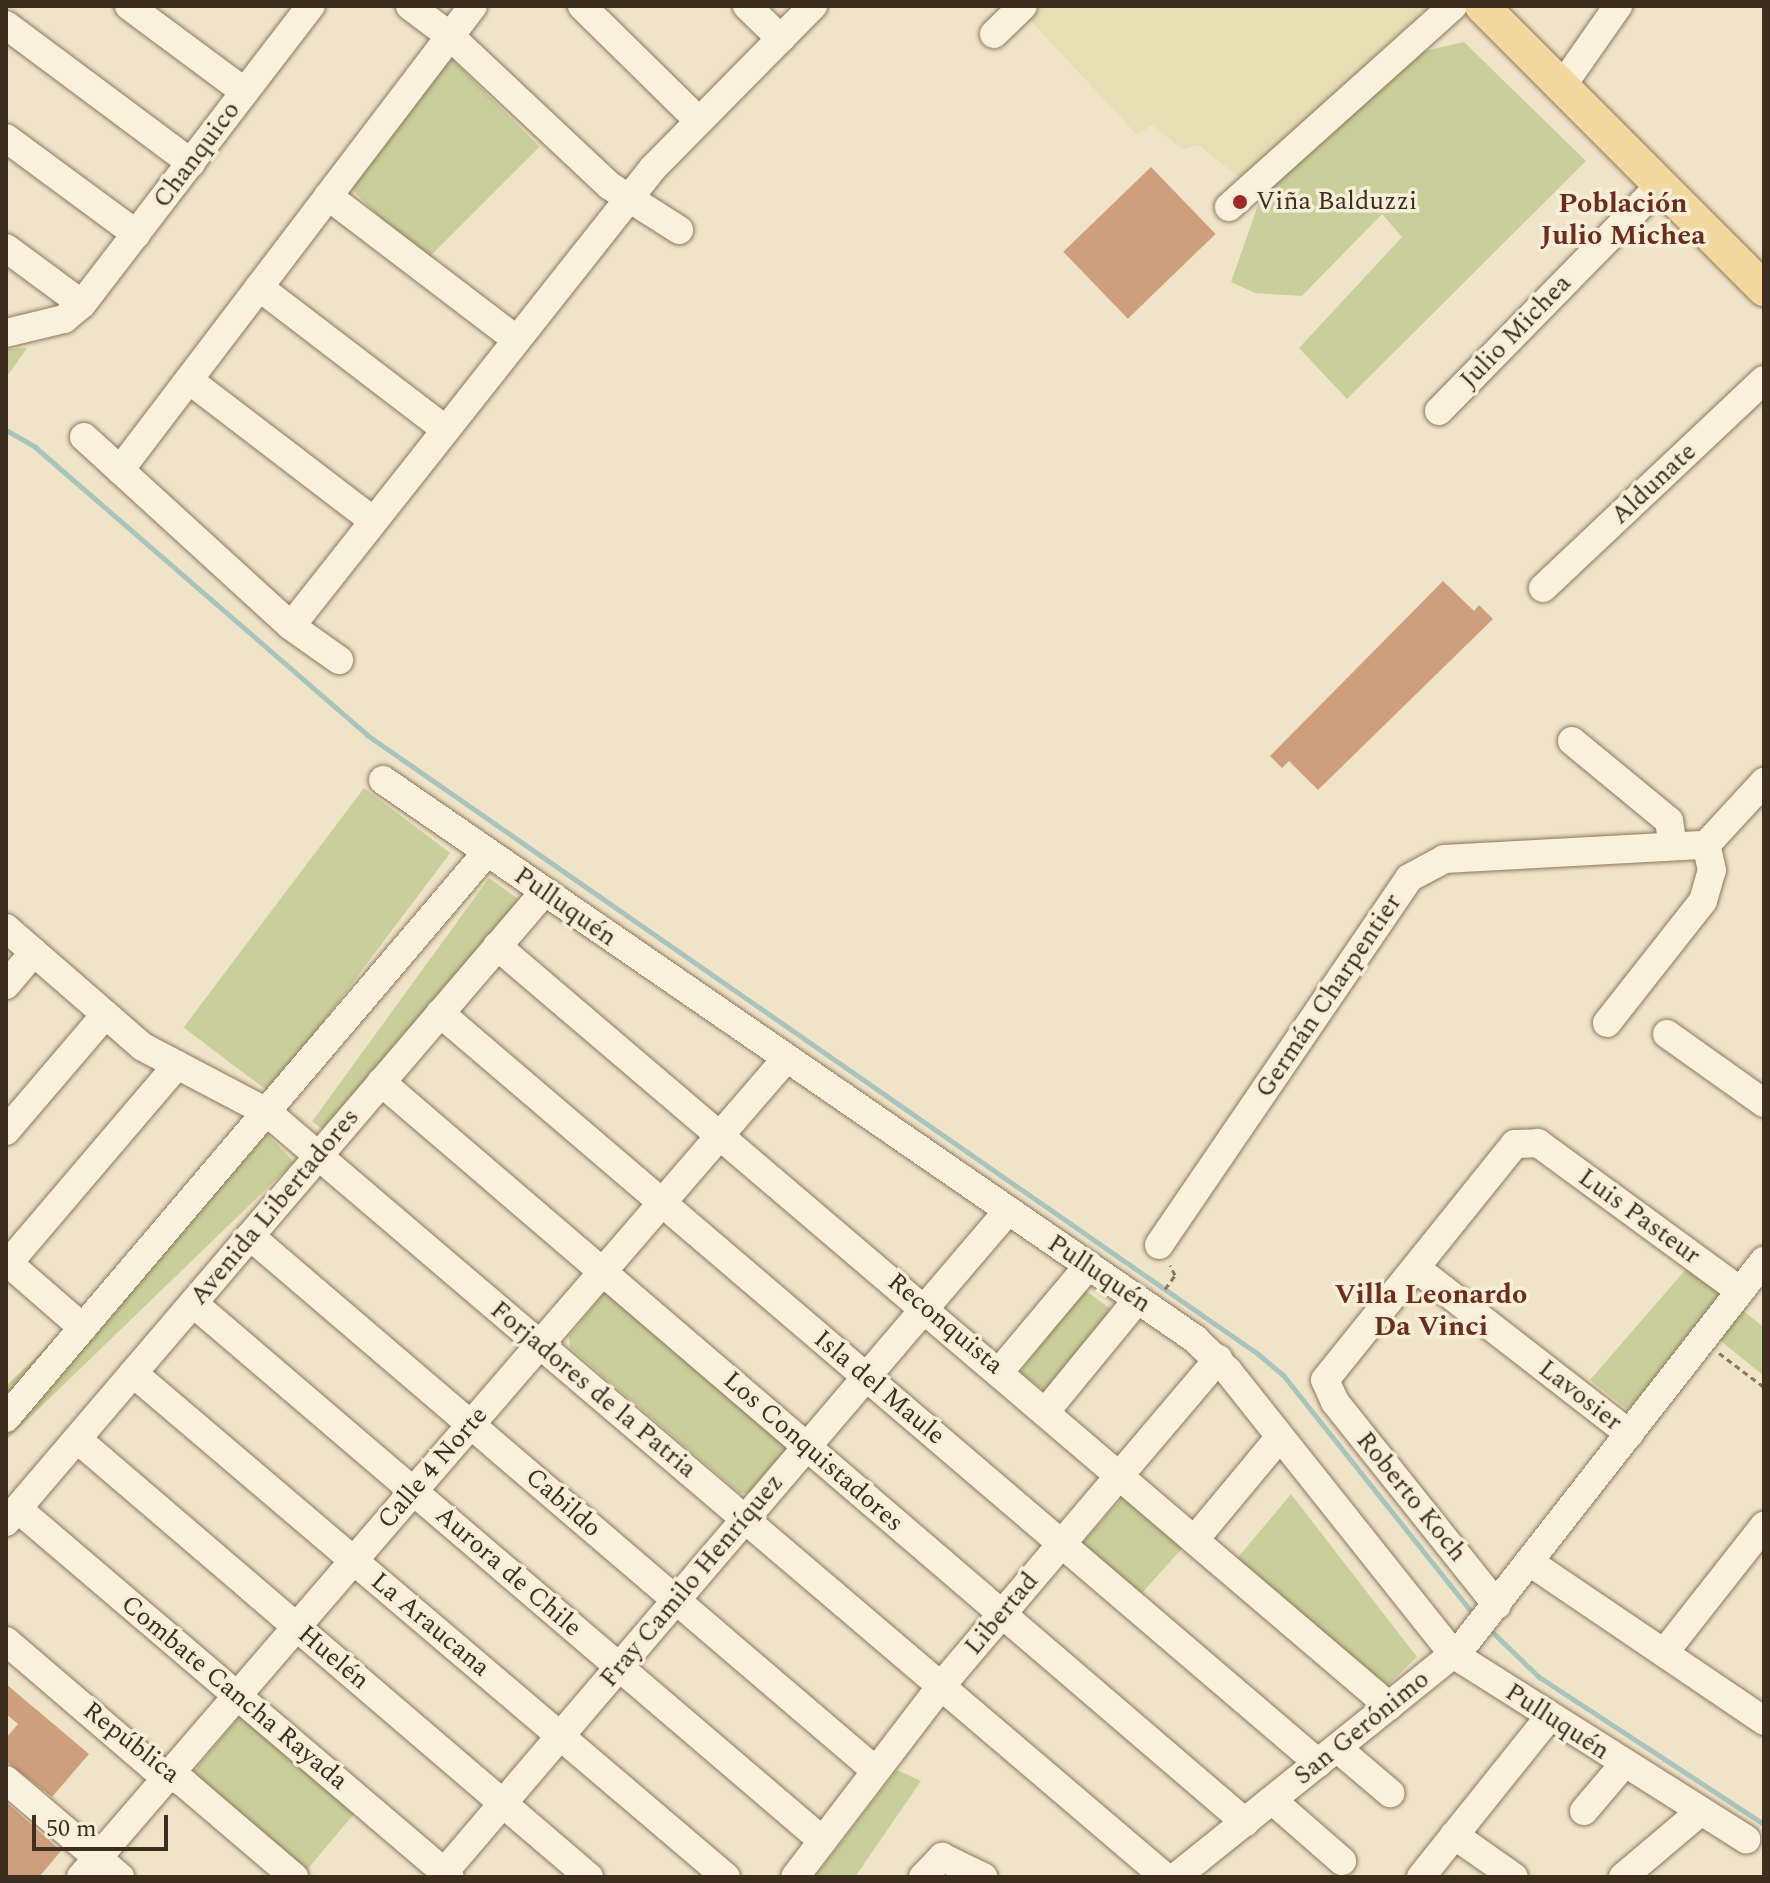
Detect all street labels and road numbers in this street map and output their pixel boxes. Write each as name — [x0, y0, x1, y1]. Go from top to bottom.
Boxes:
street label: Chanquico — [147, 96, 247, 214]
street label: Julio Michea — [1454, 268, 1578, 396]
street label: Aldunate — [1605, 437, 1703, 531]
street label: Pulluquén — [508, 860, 622, 954]
street label: Germán Charpentier — [1249, 888, 1409, 1104]
street label: Avenida Libertadores — [184, 1102, 366, 1312]
street label: Luis Pasteur — [1572, 1162, 1706, 1272]
street label: Pulluquén — [1041, 1228, 1157, 1320]
street label: Reconquista — [881, 1267, 1009, 1381]
street label: Forjadores de la Patria — [484, 1295, 702, 1485]
street label: Isla del Maule — [807, 1324, 951, 1452]
street label: Lavosier — [1532, 1354, 1628, 1438]
street label: Los Conquistadores — [716, 1365, 910, 1539]
street label: Calle 4 Norte — [371, 1400, 495, 1536]
street label: Roberto Koch — [1349, 1426, 1473, 1568]
street label: Cabildo — [519, 1462, 607, 1544]
street label: Fray Camilo Henríquez — [594, 1468, 790, 1694]
street label: Aurora de Chile — [428, 1500, 588, 1644]
street label: La Araucana — [364, 1566, 496, 1684]
street label: Libertad — [958, 1566, 1046, 1662]
street label: Combate Cancha Rayada — [114, 1589, 354, 1797]
street label: Huelén — [291, 1619, 375, 1697]
street label: San Gerónimo — [1288, 1664, 1436, 1792]
street label: Pulluquén — [1499, 1677, 1615, 1767]
street label: República — [76, 1695, 186, 1791]

